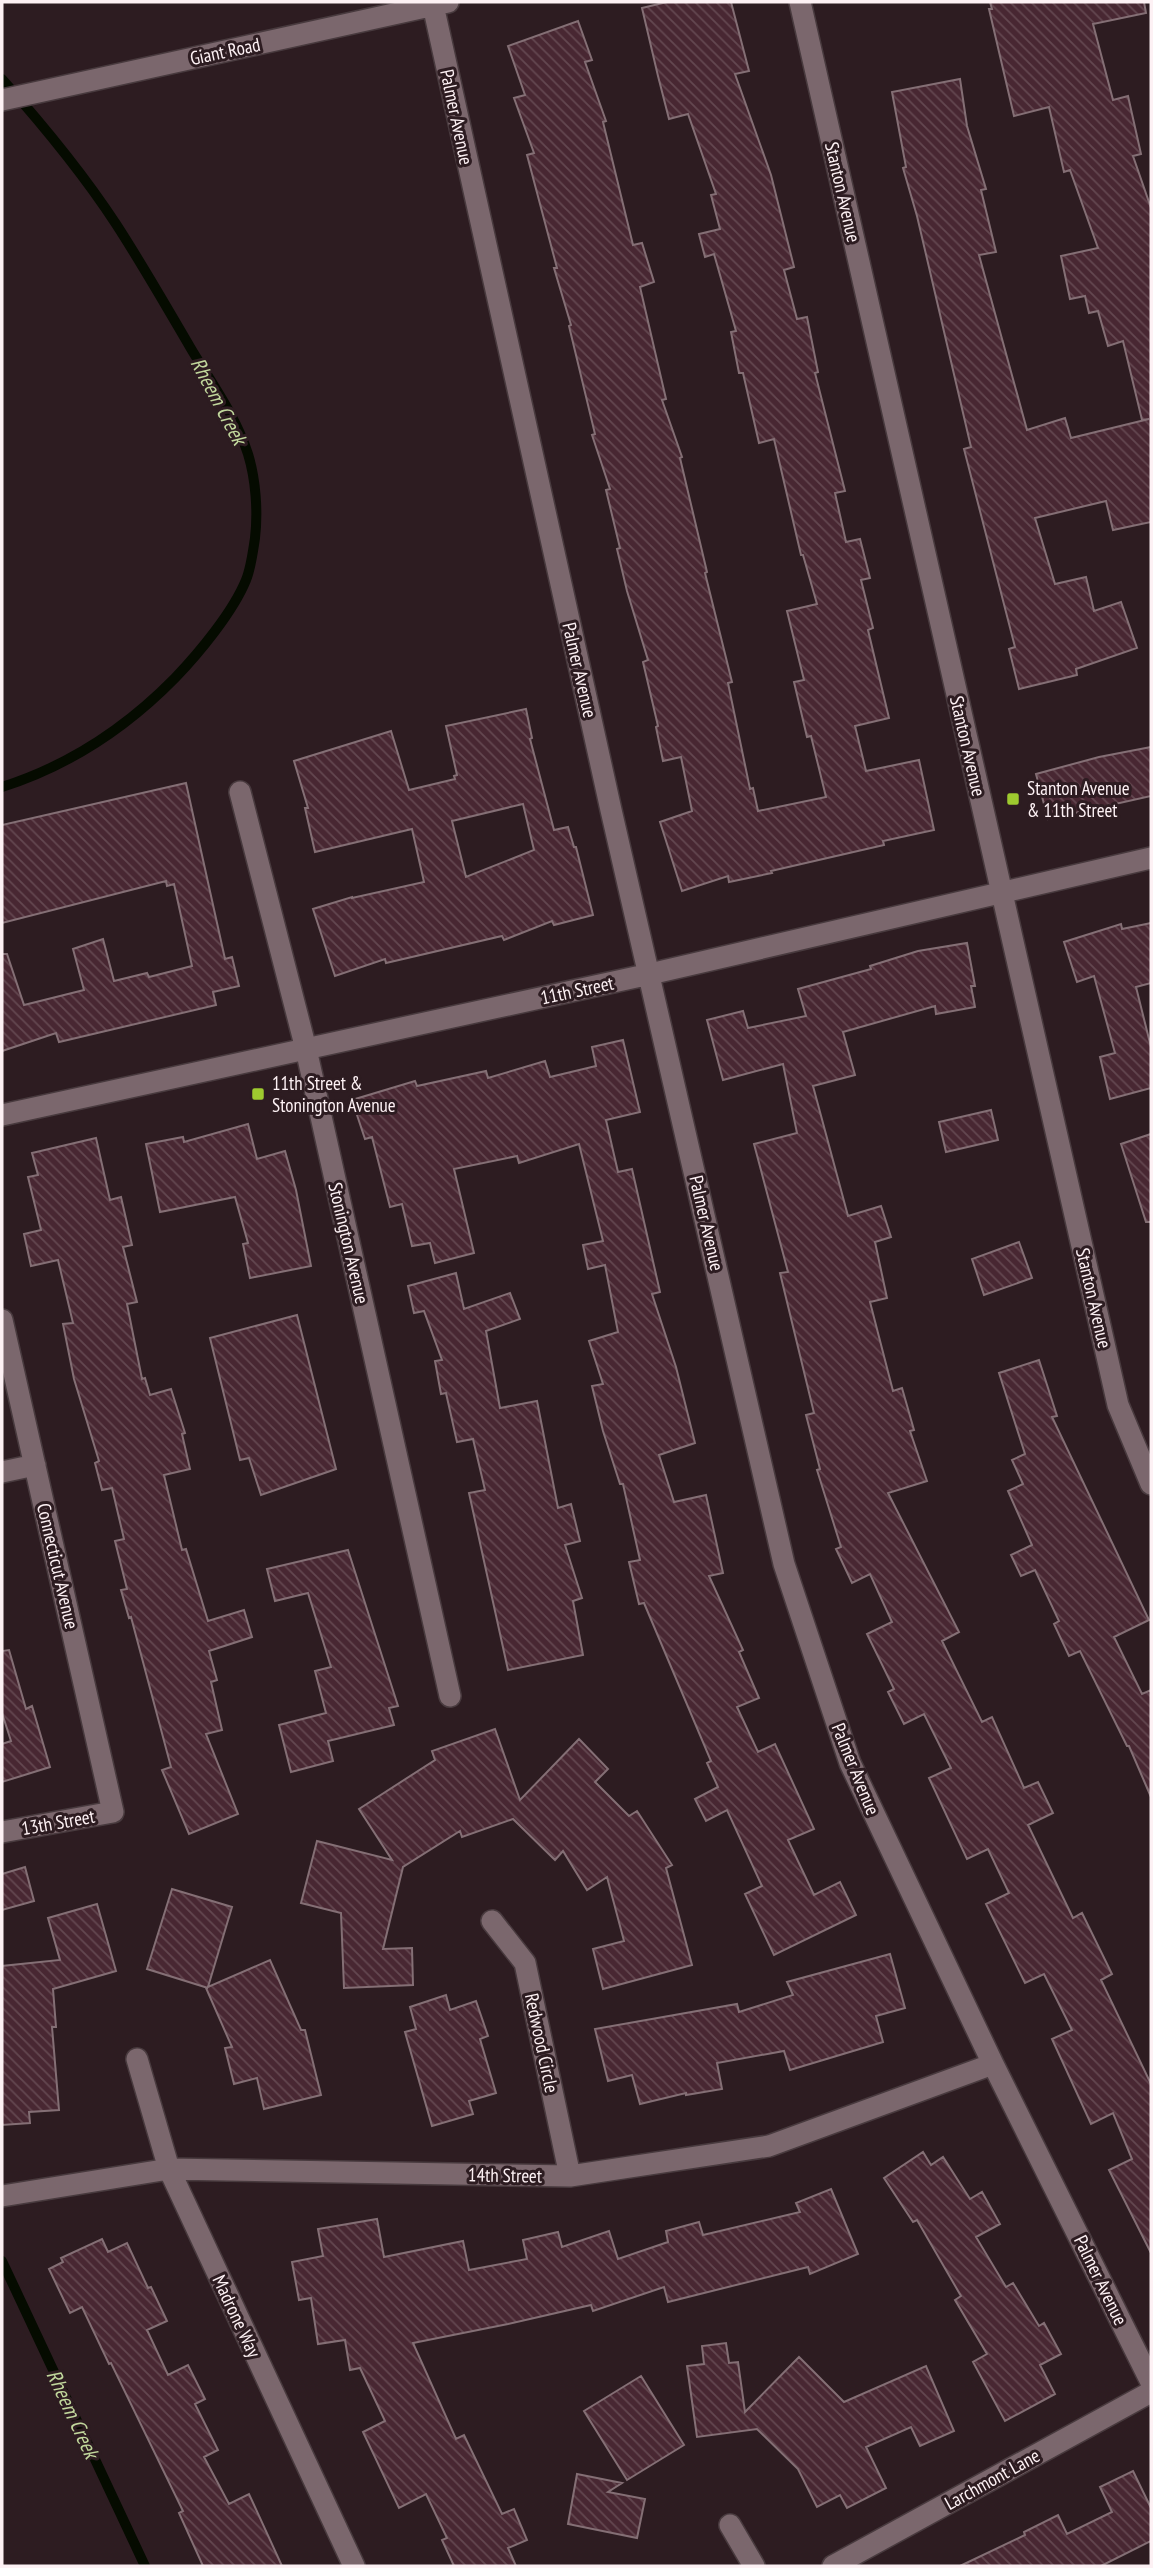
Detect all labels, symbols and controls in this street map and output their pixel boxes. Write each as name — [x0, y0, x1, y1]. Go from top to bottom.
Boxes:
street label: Giant Road — [188, 32, 262, 70]
street label: Palmer Avenue — [435, 67, 479, 167]
street label: Stanton Avenue — [820, 139, 866, 245]
water label: Rheem Creek — [185, 353, 255, 452]
street label: Palmer Avenue — [557, 620, 603, 720]
street label: Stanton Avenue — [945, 693, 991, 799]
place label: Stanton Avenue & 11th Street — [1027, 776, 1130, 822]
marker: Stanton Avenue & 11th Street — [1005, 791, 1021, 807]
street label: 11th Street — [538, 970, 616, 1009]
place label: 11th Street & Stonington Avenue — [272, 1071, 396, 1117]
marker: 11th Street & Stonington Avenue — [250, 1086, 266, 1102]
street label: Palmer Avenue — [684, 1173, 730, 1273]
street label: Stonington Avenue — [323, 1180, 375, 1306]
street label: Stanton Avenue — [1071, 1245, 1117, 1351]
street label: Connecticut Avenue — [32, 1501, 84, 1632]
street label: Palmer Avenue — [827, 1720, 885, 1819]
street label: 13th Street — [19, 1804, 97, 1840]
street label: Redwood Circle — [520, 1991, 564, 2095]
street label: 14th Street — [468, 2162, 543, 2188]
street label: Palmer Avenue — [1069, 2231, 1133, 2329]
street label: Madrone Way — [208, 2271, 267, 2362]
water label: Rheem Creek — [41, 2365, 107, 2465]
street label: Larchmont Lane — [940, 2443, 1044, 2515]

